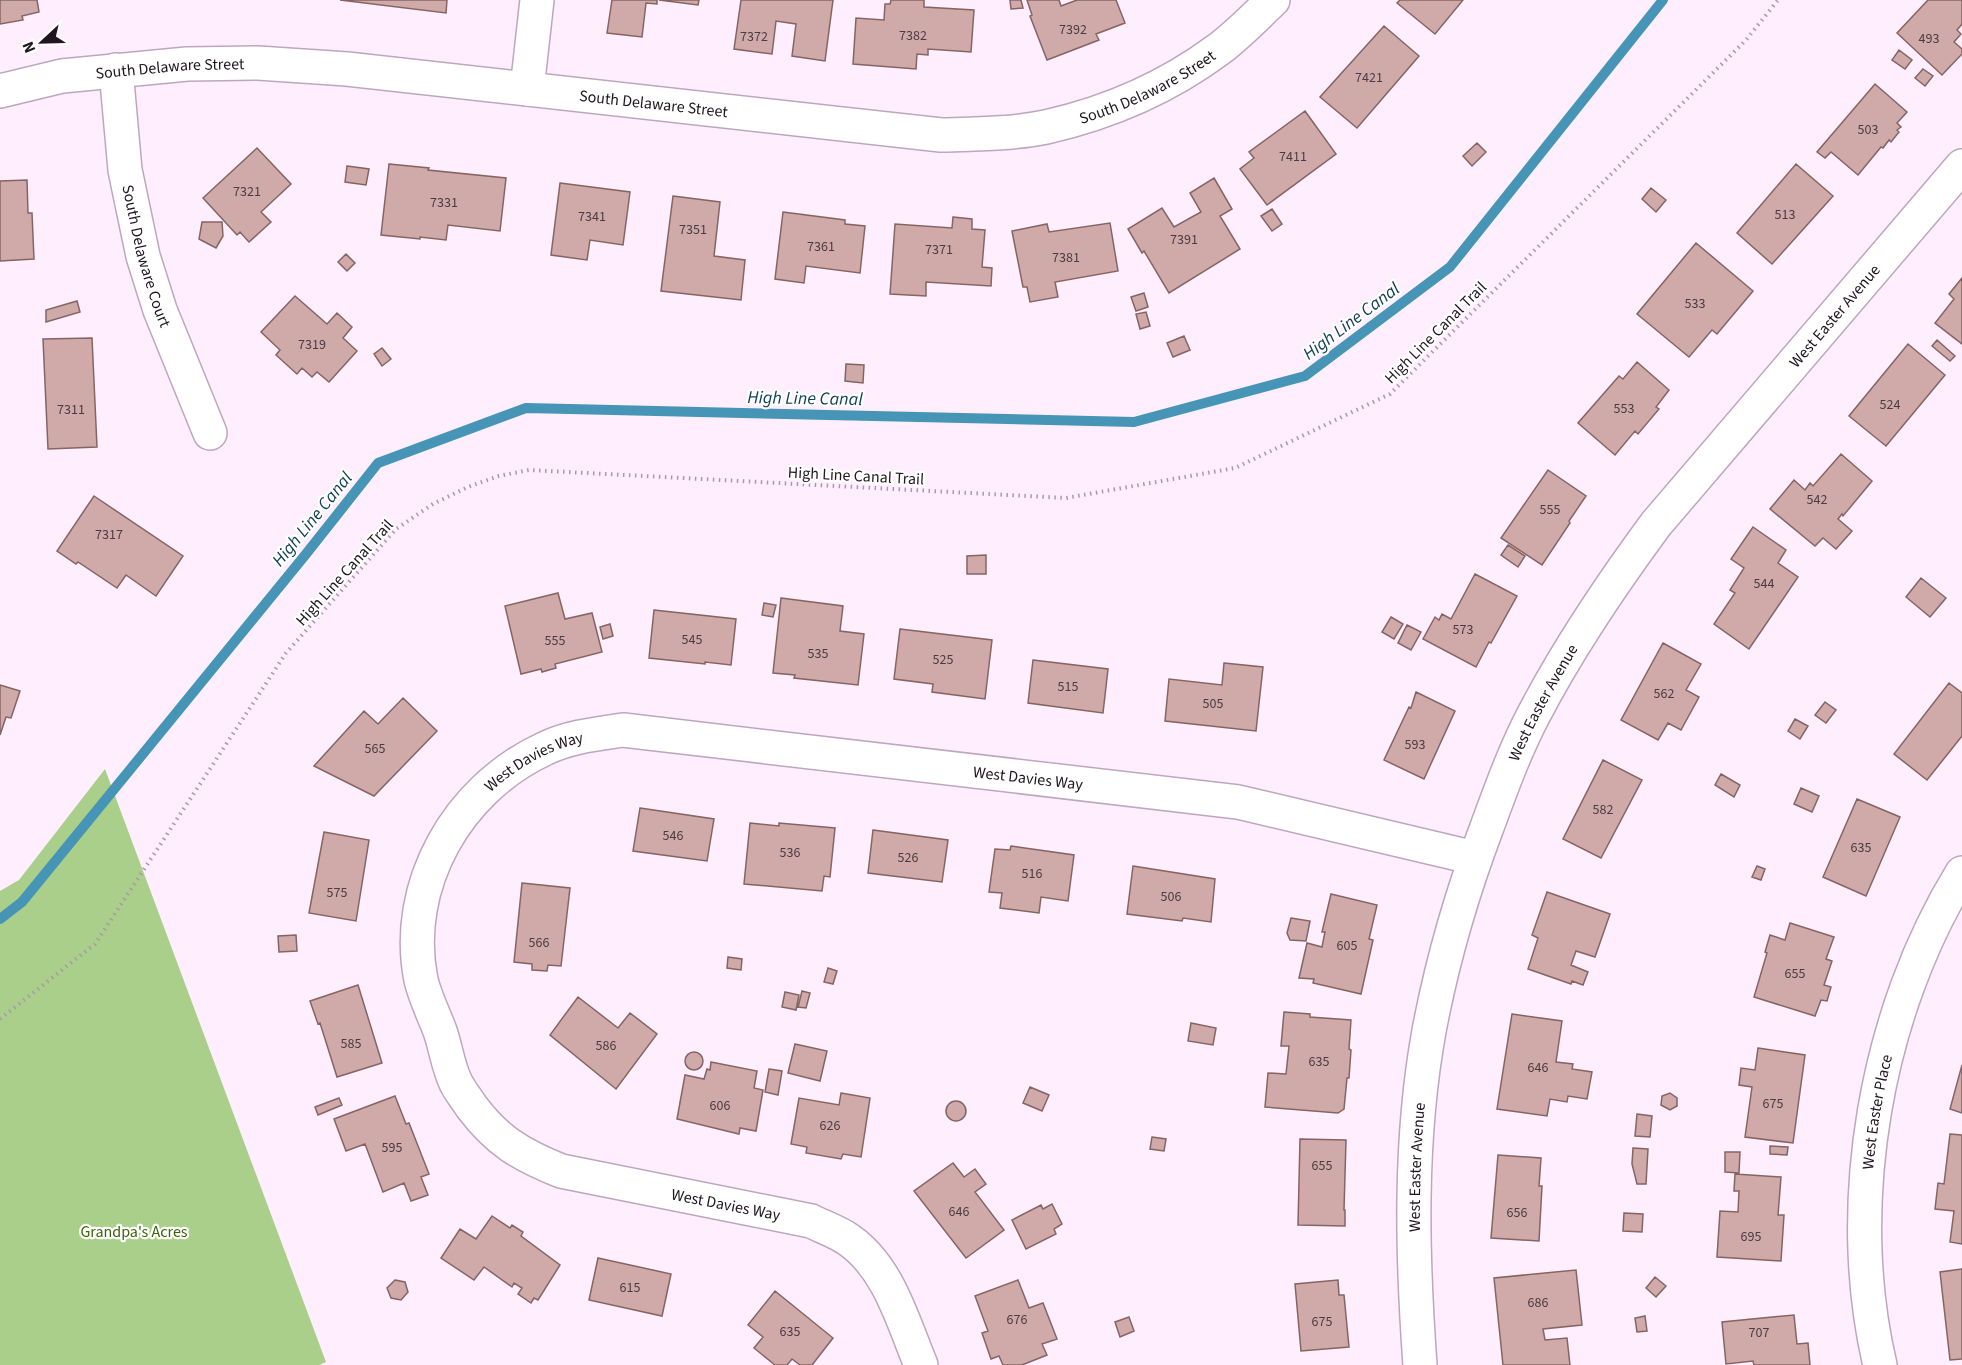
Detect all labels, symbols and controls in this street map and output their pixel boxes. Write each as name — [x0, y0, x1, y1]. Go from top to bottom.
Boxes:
north arrow — [12, 12, 72, 72]
house number: 7392 — [1059, 20, 1087, 40]
house number: 7382 — [899, 26, 927, 46]
house number: 7372 — [740, 27, 768, 47]
house number: 493 — [1919, 29, 1939, 49]
text: N — [17, 38, 41, 56]
street label: South Delaware Street — [1077, 45, 1221, 130]
street label: South Delaware Street — [94, 53, 245, 85]
house number: 7421 — [1355, 68, 1383, 88]
street label: South Delaware Street — [578, 85, 729, 123]
house number: 503 — [1858, 120, 1878, 140]
house number: 7411 — [1279, 147, 1307, 167]
house number: 7321 — [233, 182, 261, 202]
street label: South Delaware Court — [116, 183, 176, 331]
house number: 7331 — [430, 193, 458, 213]
house number: 513 — [1775, 205, 1795, 225]
house number: 7341 — [578, 207, 606, 227]
house number: 7351 — [679, 220, 707, 240]
house number: 7391 — [1170, 230, 1198, 250]
house number: 7361 — [807, 237, 835, 257]
house number: 7371 — [925, 240, 953, 260]
house number: 7381 — [1052, 248, 1080, 268]
street label: West Easter Avenue — [1784, 260, 1885, 373]
water label: High Line Canal — [1298, 276, 1405, 366]
street label: High Line Canal Trail — [1380, 277, 1492, 389]
house number: 533 — [1685, 294, 1705, 314]
house number: 7319 — [298, 335, 326, 355]
water label: High Line Canal — [747, 385, 863, 412]
house number: 524 — [1880, 395, 1900, 415]
house number: 553 — [1614, 399, 1634, 419]
house number: 7311 — [57, 400, 85, 420]
street label: High Line Canal Trail — [787, 461, 925, 491]
water label: High Line Canal — [266, 466, 359, 572]
house number: 542 — [1807, 490, 1827, 510]
house number: 555 — [1540, 500, 1560, 520]
street label: High Line Canal Trail — [291, 515, 399, 631]
house number: 7317 — [95, 525, 123, 545]
house number: 544 — [1754, 574, 1774, 594]
house number: 573 — [1453, 620, 1473, 640]
house number: 545 — [682, 630, 702, 650]
house number: 555 — [545, 631, 565, 651]
street label: West Easter Avenue — [1503, 640, 1583, 765]
house number: 535 — [808, 644, 828, 664]
house number: 525 — [933, 650, 953, 670]
house number: 515 — [1058, 677, 1078, 697]
house number: 562 — [1654, 684, 1674, 704]
house number: 505 — [1203, 694, 1223, 714]
street label: West Davies Way — [480, 727, 586, 797]
house number: 593 — [1405, 735, 1425, 755]
house number: 565 — [365, 739, 385, 759]
street label: West Davies Way — [972, 761, 1085, 796]
house number: 582 — [1593, 800, 1613, 820]
house number: 546 — [663, 826, 683, 846]
house number: 635 — [1851, 838, 1871, 858]
house number: 536 — [780, 843, 800, 863]
house number: 526 — [898, 848, 918, 868]
house number: 516 — [1022, 864, 1042, 884]
house number: 575 — [327, 883, 347, 903]
house number: 506 — [1161, 887, 1181, 907]
house number: 566 — [529, 933, 549, 953]
house number: 605 — [1337, 936, 1357, 956]
house number: 655 — [1785, 964, 1805, 984]
house number: 585 — [341, 1034, 361, 1054]
house number: 586 — [596, 1036, 616, 1056]
house number: 635 — [1309, 1052, 1329, 1072]
street label: West Easter Place — [1857, 1052, 1898, 1171]
house number: 646 — [1528, 1058, 1548, 1078]
house number: 675 — [1763, 1094, 1783, 1114]
house number: 606 — [710, 1096, 730, 1116]
street label: West Easter Avenue — [1404, 1101, 1431, 1232]
house number: 626 — [820, 1116, 840, 1136]
house number: 595 — [382, 1138, 402, 1158]
house number: 655 — [1312, 1156, 1332, 1176]
street label: West Davies Way — [669, 1184, 783, 1226]
house number: 646 — [949, 1202, 969, 1222]
house number: 656 — [1507, 1203, 1527, 1223]
park label: Grandpa's Acres — [80, 1221, 188, 1243]
house number: 695 — [1741, 1227, 1761, 1247]
house number: 615 — [620, 1278, 640, 1298]
house number: 686 — [1528, 1293, 1548, 1313]
house number: 676 — [1007, 1310, 1027, 1330]
house number: 675 — [1312, 1312, 1332, 1332]
house number: 635 — [780, 1322, 800, 1342]
house number: 707 — [1749, 1323, 1769, 1343]

